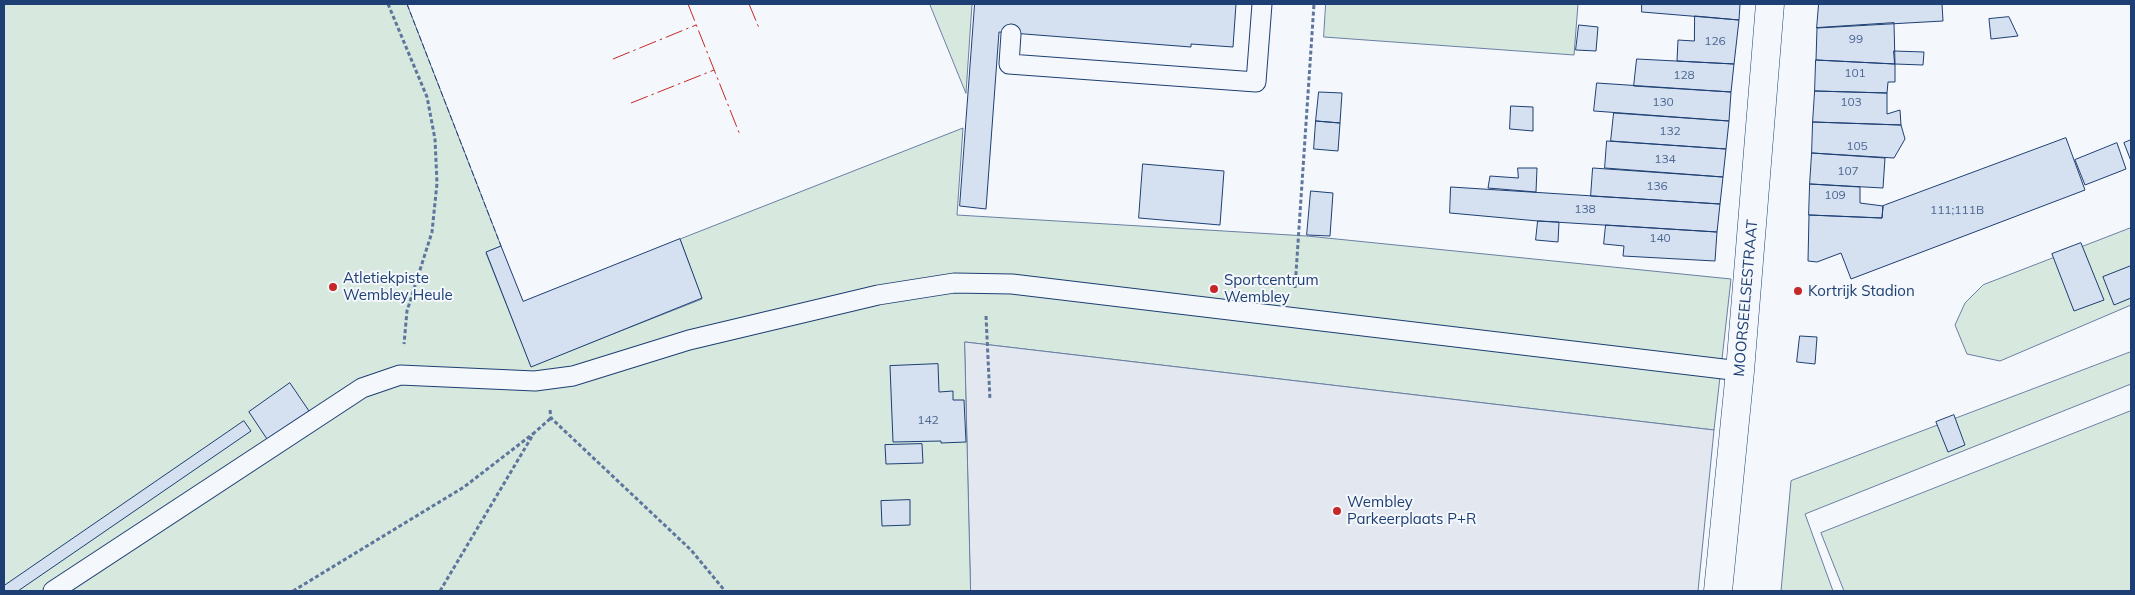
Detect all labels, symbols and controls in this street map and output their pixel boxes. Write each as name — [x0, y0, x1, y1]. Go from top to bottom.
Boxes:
house number: 99 — [1849, 32, 1863, 46]
house number: 126 — [1704, 34, 1726, 48]
house number: 101 — [1844, 66, 1866, 80]
house number: 128 — [1673, 68, 1695, 82]
house number: 130 — [1652, 95, 1674, 109]
house number: 103 — [1840, 95, 1862, 109]
house number: 132 — [1659, 124, 1681, 138]
house number: 105 — [1846, 139, 1868, 153]
house number: 134 — [1654, 152, 1676, 166]
house number: 107 — [1837, 164, 1859, 178]
house number: 136 — [1646, 179, 1668, 193]
house number: 109 — [1824, 188, 1846, 202]
house number: 138 — [1574, 202, 1596, 216]
house number: 111;111B — [1930, 203, 1984, 217]
street label: MOORSEELSESTRAAT — [1730, 219, 1762, 377]
house number: 140 — [1649, 231, 1671, 245]
place label: Atletiekpiste Wembley Heule — [343, 269, 453, 304]
place label: Sportcentrum Wembley — [1224, 271, 1319, 306]
marker: Atletiekpiste Wembley Heule — [327, 281, 339, 293]
place label: Kortrijk Stadion — [1808, 282, 1915, 300]
marker: Sportcentrum Wembley — [1208, 283, 1220, 295]
marker: Kortrijk Stadion — [1792, 285, 1804, 297]
house number: 142 — [917, 413, 939, 427]
place label: Wembley Parkeerplaats P+R — [1347, 493, 1476, 528]
marker: Wembley Parkeerplaats P+R — [1331, 505, 1343, 517]

